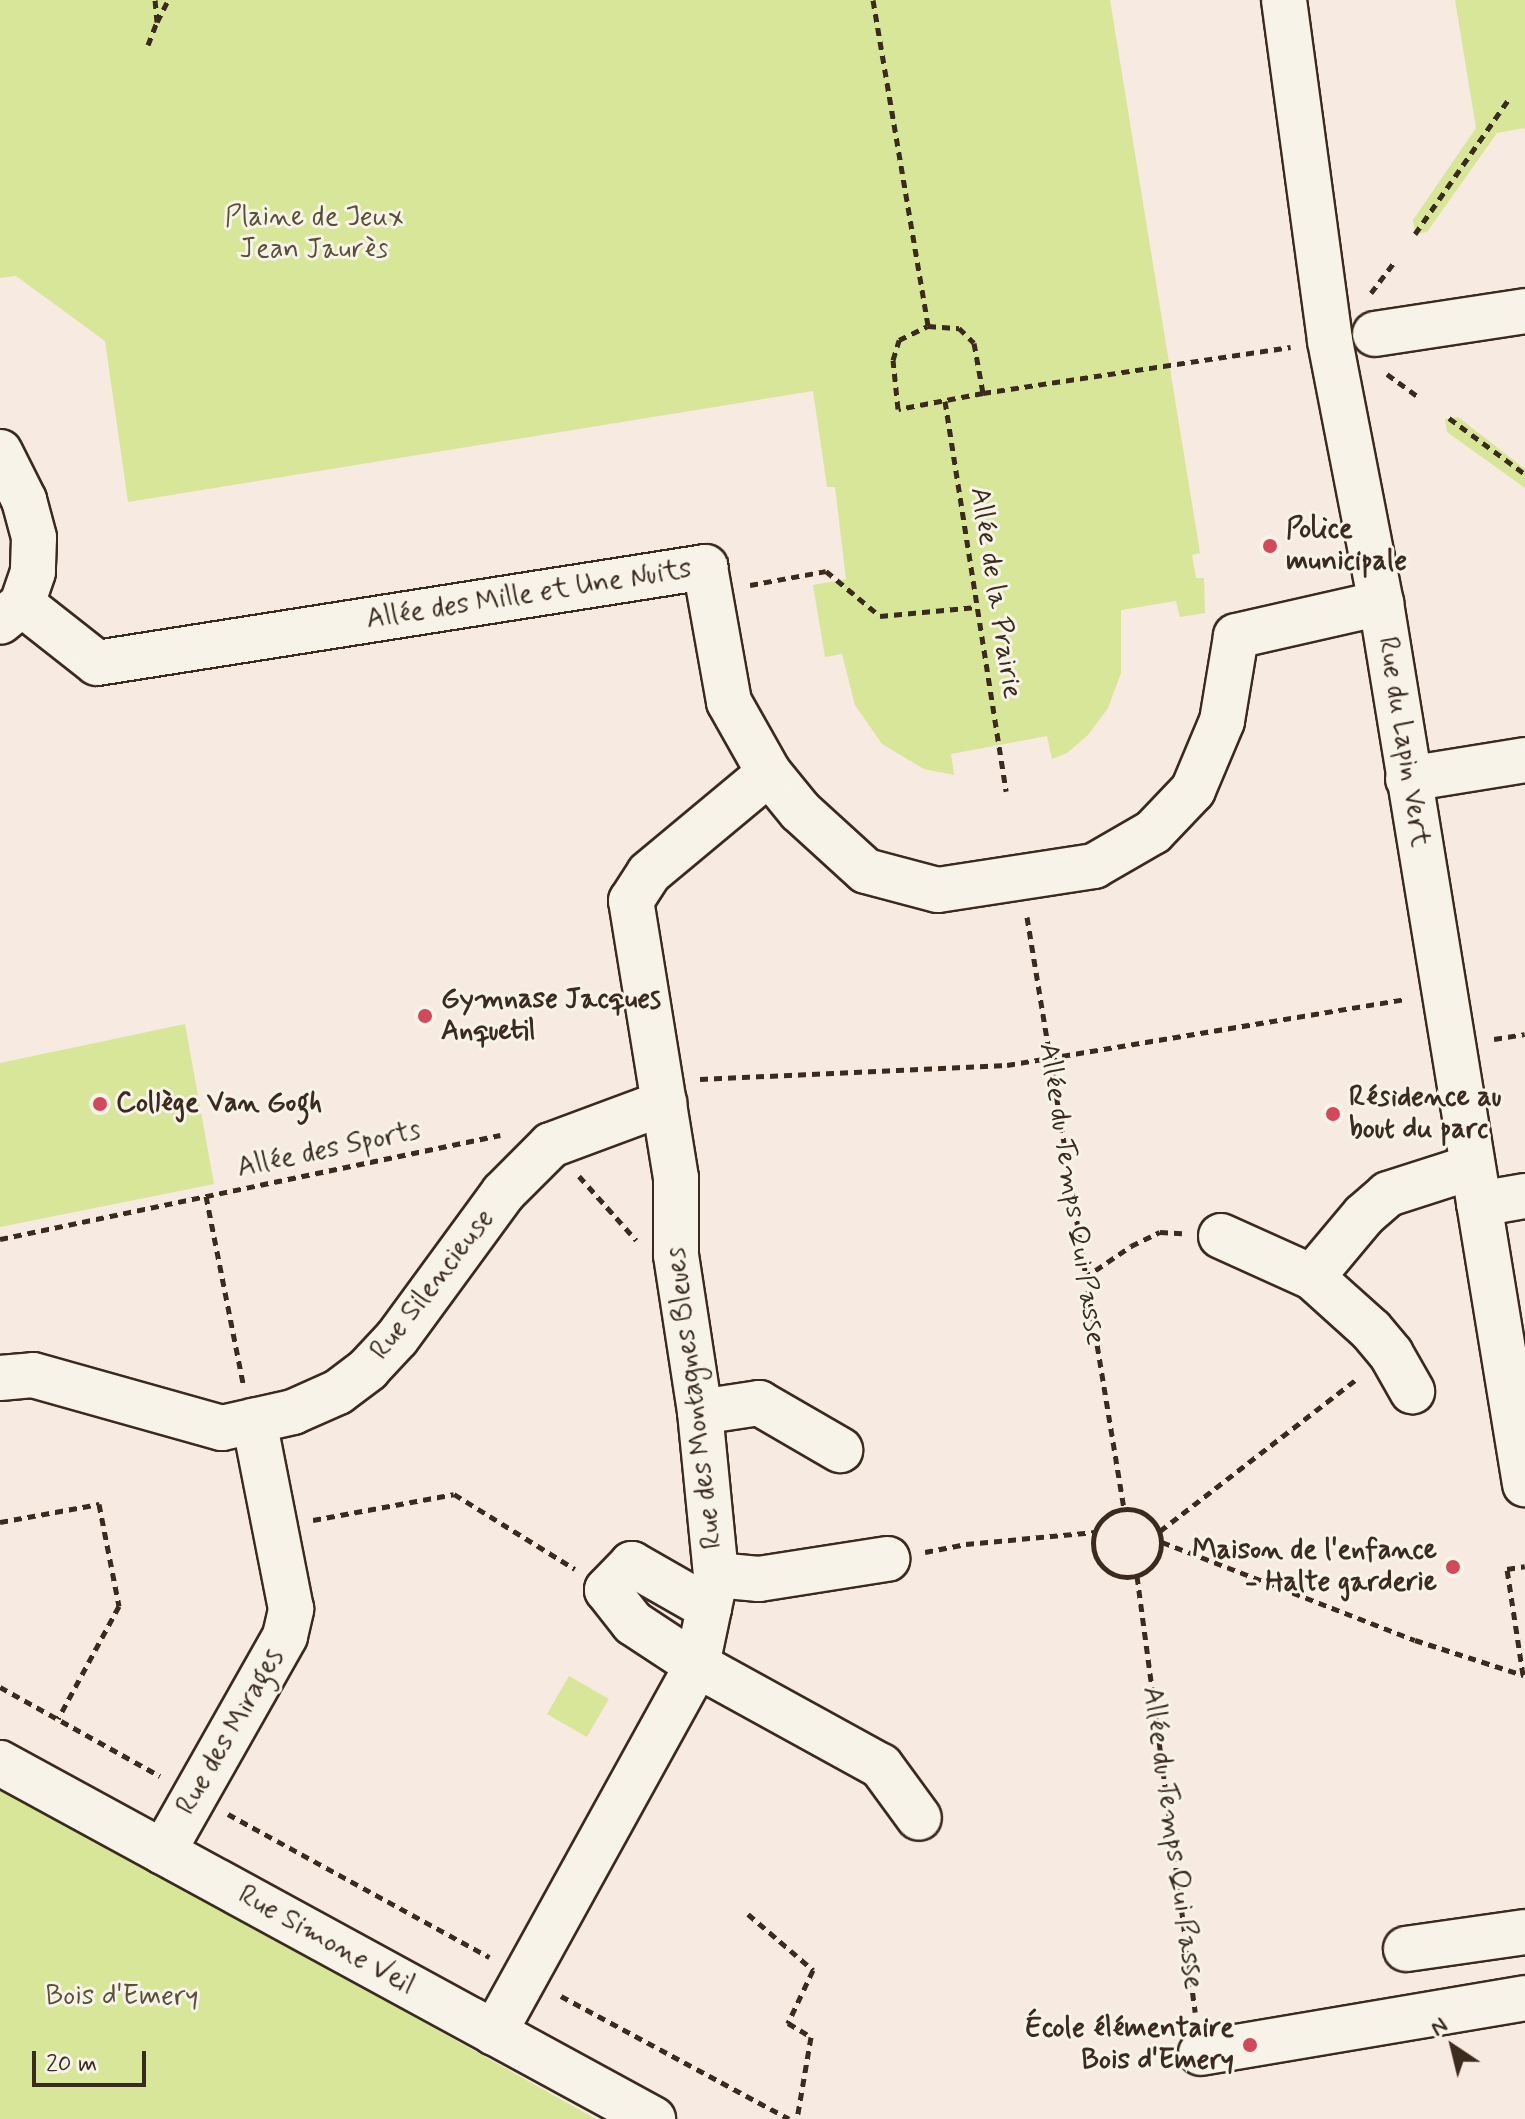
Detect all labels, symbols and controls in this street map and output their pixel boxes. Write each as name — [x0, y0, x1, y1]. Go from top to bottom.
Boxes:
park label: Plaine de Jeux Jean Jaurès — [226, 201, 402, 267]
street label: Allée de la Prairie — [962, 486, 1028, 700]
place label: Police municipale — [1286, 513, 1407, 579]
marker: Police municipale — [1261, 537, 1279, 555]
street label: Allée des Mille et Une Nuits — [366, 553, 692, 637]
street label: Rue du Lapin Vert — [1369, 632, 1437, 852]
place label: Gymnase Jacques Anquetil — [441, 983, 660, 1049]
marker: Gymnase Jacques Anquetil — [416, 1007, 434, 1025]
street label: Allée du Temps Qui Passe — [1031, 1045, 1111, 1343]
place label: Résidence au bout du parc — [1349, 1081, 1501, 1147]
place label: Collège Van Gogh — [116, 1087, 317, 1121]
marker: Collège Van Gogh — [91, 1095, 109, 1113]
marker: Résidence au bout du parc — [1324, 1105, 1342, 1123]
street label: Allée des Sports — [231, 1113, 427, 1187]
street label: Rue Silencieuse — [364, 1204, 502, 1366]
street label: Rue des Montagnes Bleues — [660, 1243, 730, 1553]
place label: Maison de l'enfance - Halte garderie — [1192, 1534, 1437, 1600]
marker: Maison de l'enfance - Halte garderie — [1444, 1558, 1462, 1576]
street label: Rue des Mirages — [169, 1641, 293, 1823]
street label: Allée du Temps Qui Passe — [1135, 1689, 1209, 1987]
street label: Rue Simone Veil — [232, 1879, 420, 2003]
park label: Bois d'Emery — [46, 1980, 198, 2014]
north arrow — [1413, 2007, 1493, 2087]
place label: École élémentaire Bois d'Emery — [1025, 2012, 1234, 2078]
text: N — [1425, 2012, 1453, 2043]
scale bar — [36, 2035, 150, 2085]
marker: École élémentaire Bois d'Emery — [1241, 2036, 1259, 2054]
text: 20 m — [46, 2049, 97, 2080]

